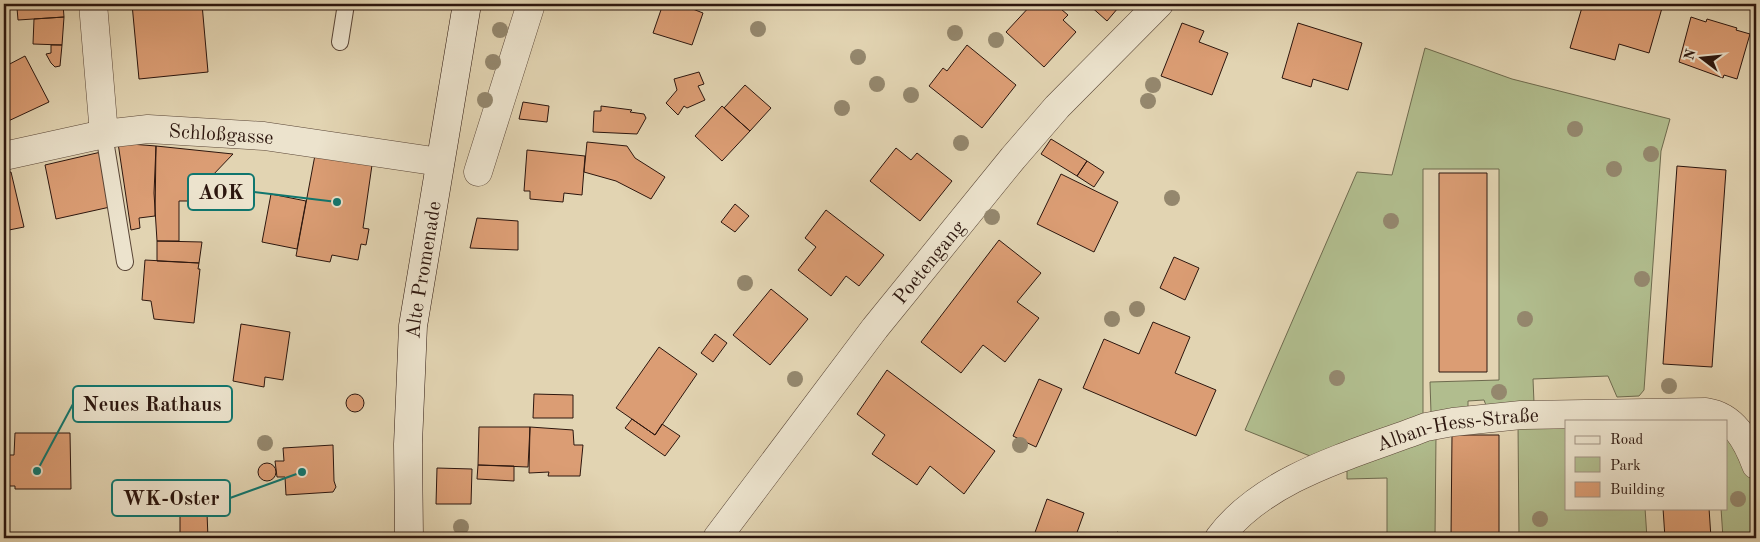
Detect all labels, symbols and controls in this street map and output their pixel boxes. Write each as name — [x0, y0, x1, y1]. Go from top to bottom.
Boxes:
north arrow — [1678, 32, 1728, 82]
text: N — [1682, 47, 1699, 62]
street label: Schloßgasse — [168, 122, 275, 149]
callout: AOK — [188, 174, 254, 210]
text: AOK — [198, 183, 244, 204]
street label: Alte Promenade — [404, 200, 446, 339]
street label: Poetengang — [891, 217, 970, 309]
callout: Neues Rathaus — [73, 386, 232, 422]
text: Neues Rathaus — [83, 395, 221, 416]
street label: Alban-Hess-Straße — [1374, 407, 1539, 456]
legend — [1565, 420, 1728, 510]
text: Road — [1610, 433, 1644, 448]
text: Park — [1610, 459, 1641, 474]
callout: WK-Oster — [112, 480, 230, 516]
text: Building — [1610, 483, 1665, 498]
text: WK-Oster — [122, 489, 220, 510]

